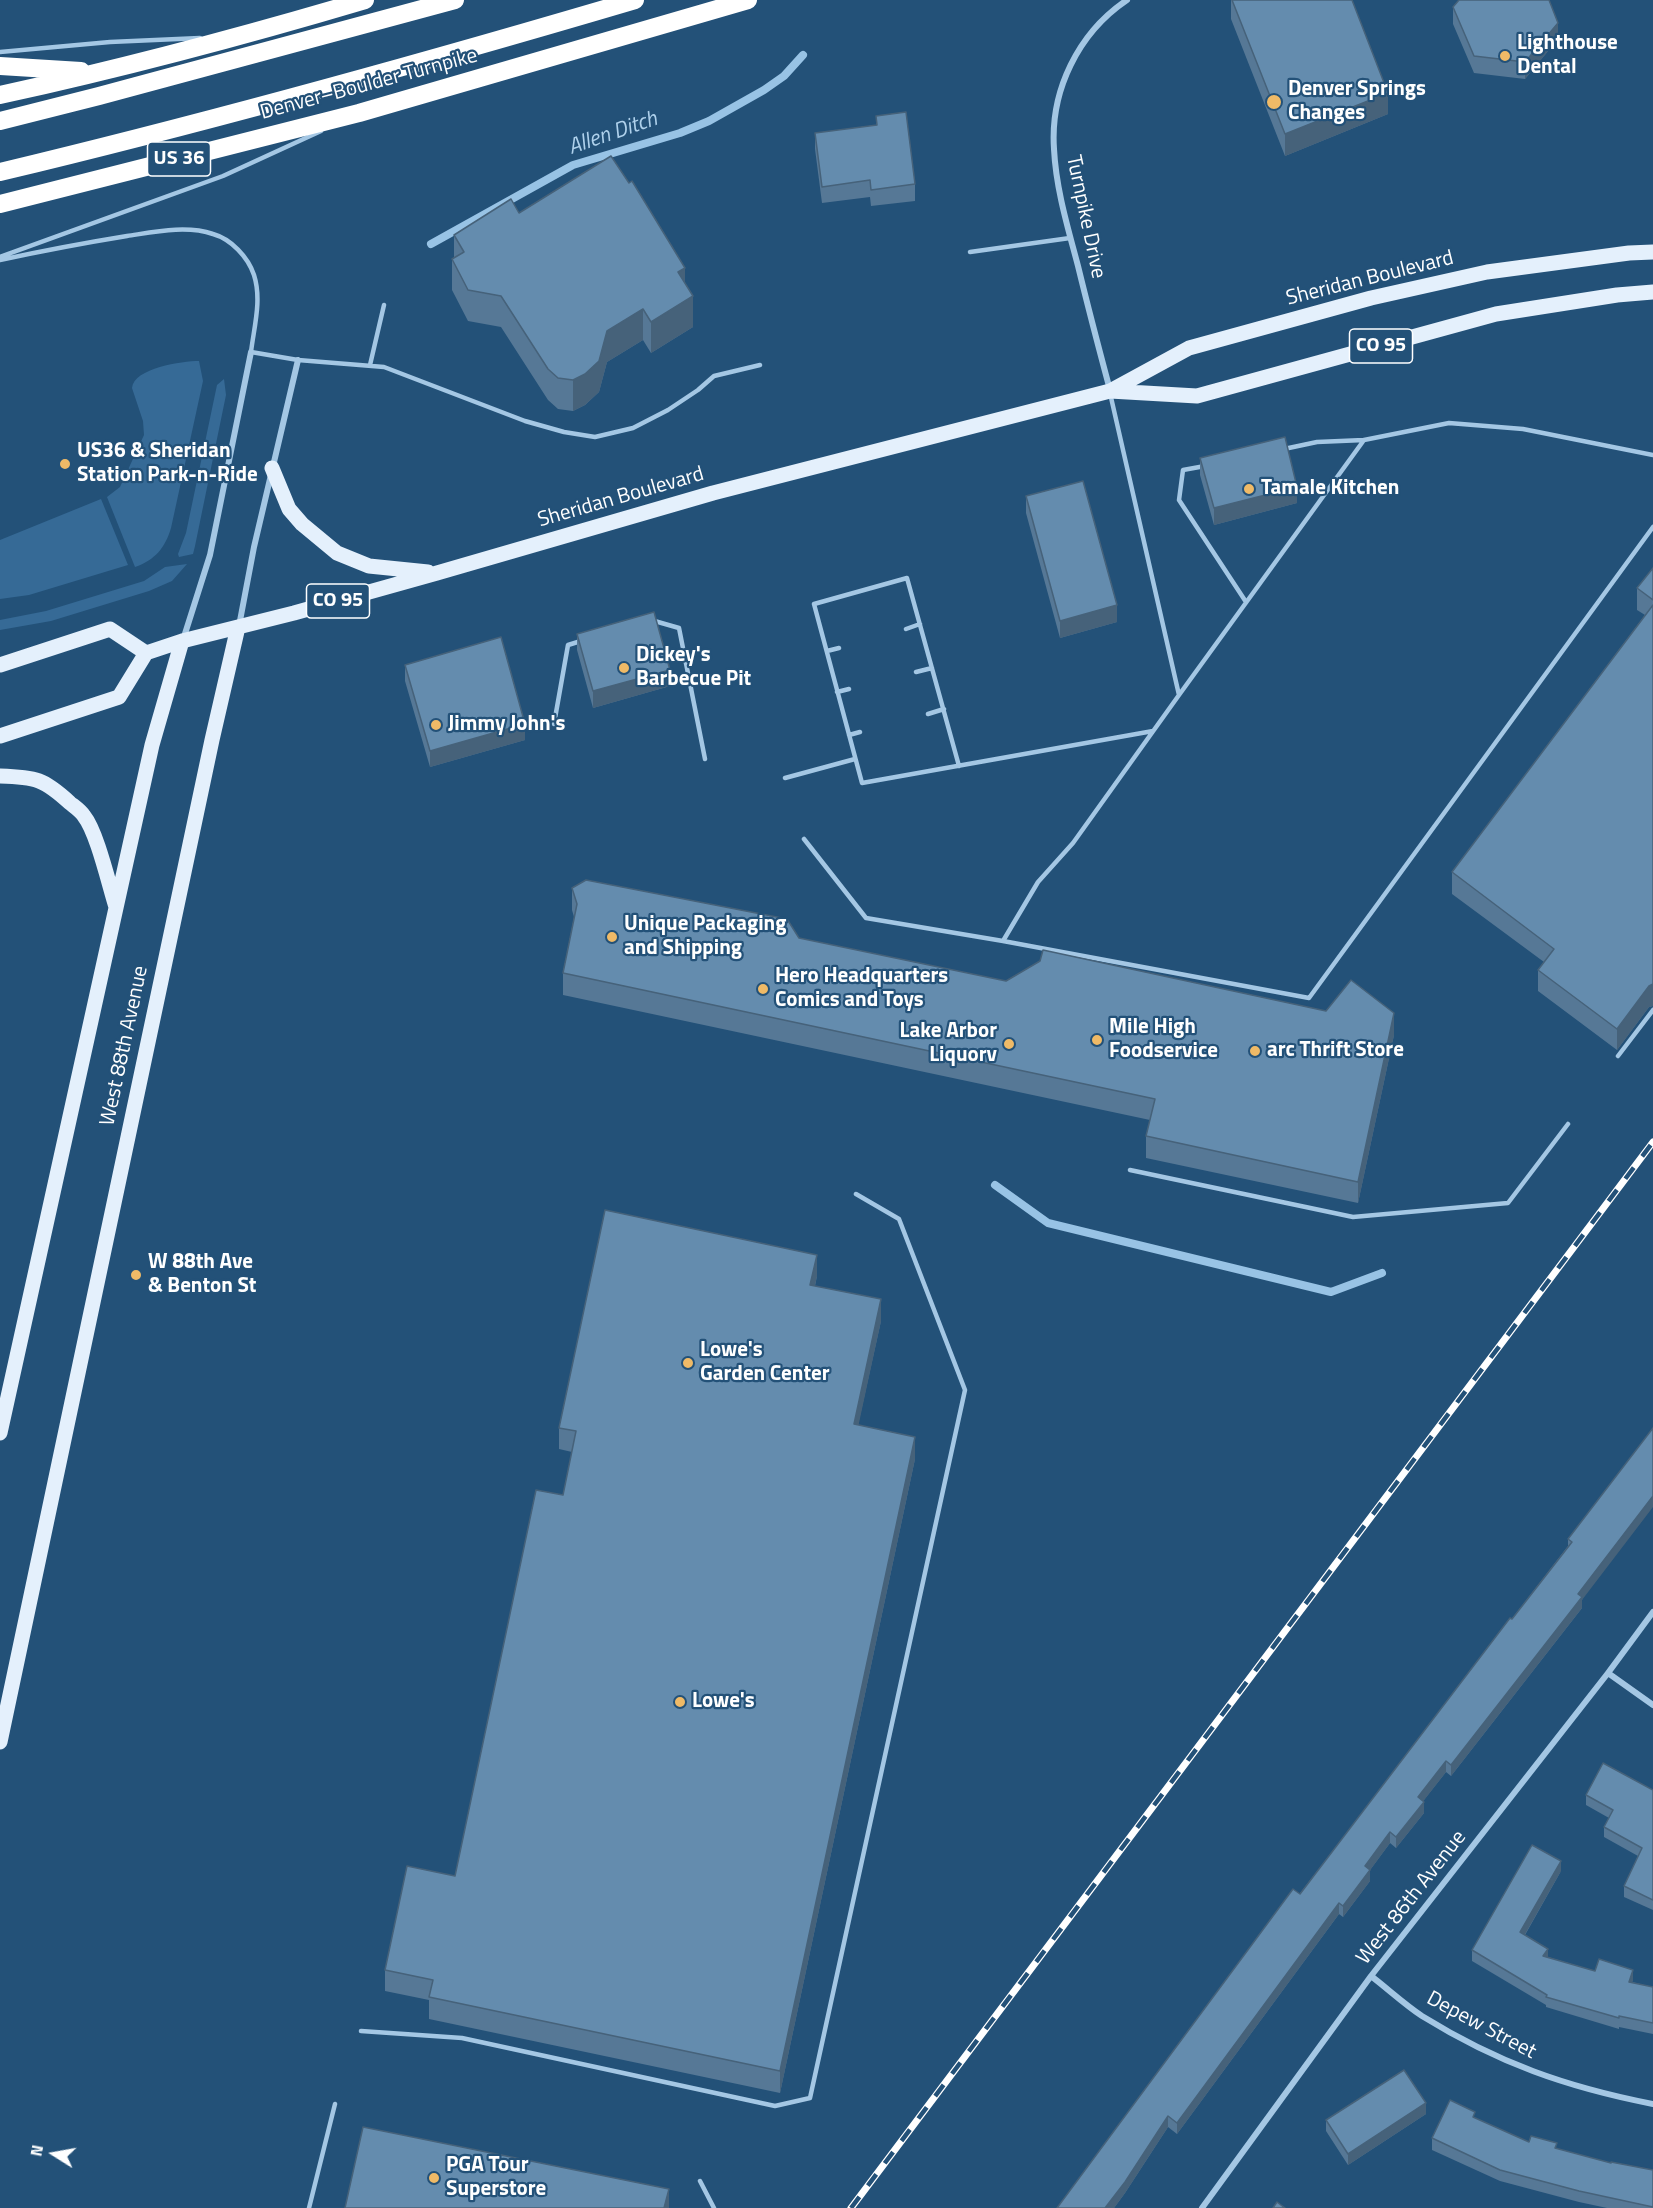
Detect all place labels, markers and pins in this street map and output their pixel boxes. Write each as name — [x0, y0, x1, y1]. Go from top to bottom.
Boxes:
place label: Lighthouse Dental — [1517, 31, 1618, 81]
marker: Lighthouse Dental — [1498, 49, 1512, 63]
place label: Denver Springs Changes — [1288, 77, 1426, 127]
marker: Denver Springs Changes — [1265, 93, 1283, 111]
place label: US36 & Sheridan Station Park-n-Ride — [77, 439, 258, 489]
marker: US36 & Sheridan Station Park-n-Ride — [58, 457, 72, 471]
place label: Tamale Kitchen — [1261, 476, 1399, 502]
marker: Tamale Kitchen — [1242, 482, 1256, 496]
place label: Dickey's Barbecue Pit — [636, 643, 751, 693]
marker: Dickey's Barbecue Pit — [617, 661, 631, 675]
place label: Jimmy John's — [448, 712, 565, 738]
marker: Jimmy John's — [429, 718, 443, 732]
place label: Unique Packaging and Shipping — [624, 912, 786, 962]
marker: Unique Packaging and Shipping — [605, 930, 619, 944]
place label: Hero Headquarters Comics and Toys — [775, 964, 948, 1014]
marker: Hero Headquarters Comics and Toys — [756, 982, 770, 996]
place label: Mile High Foodservice — [1109, 1015, 1218, 1065]
place label: Lake Arbor Liquorv — [900, 1019, 997, 1069]
marker: Mile High Foodservice — [1090, 1033, 1104, 1047]
marker: Lake Arbor Liquorv — [1002, 1037, 1016, 1051]
place label: arc Thrift Store — [1267, 1038, 1404, 1064]
marker: arc Thrift Store — [1248, 1044, 1262, 1058]
place label: W 88th Ave & Benton St — [148, 1250, 256, 1300]
marker: W 88th Ave & Benton St — [129, 1268, 143, 1282]
place label: Lowe's Garden Center — [700, 1338, 830, 1388]
marker: Lowe's Garden Center — [681, 1356, 695, 1370]
place label: Lowe's — [692, 1689, 755, 1715]
marker: Lowe's — [673, 1695, 687, 1709]
place label: PGA Tour Superstore — [446, 2153, 546, 2203]
marker: PGA Tour Superstore — [427, 2171, 441, 2185]

